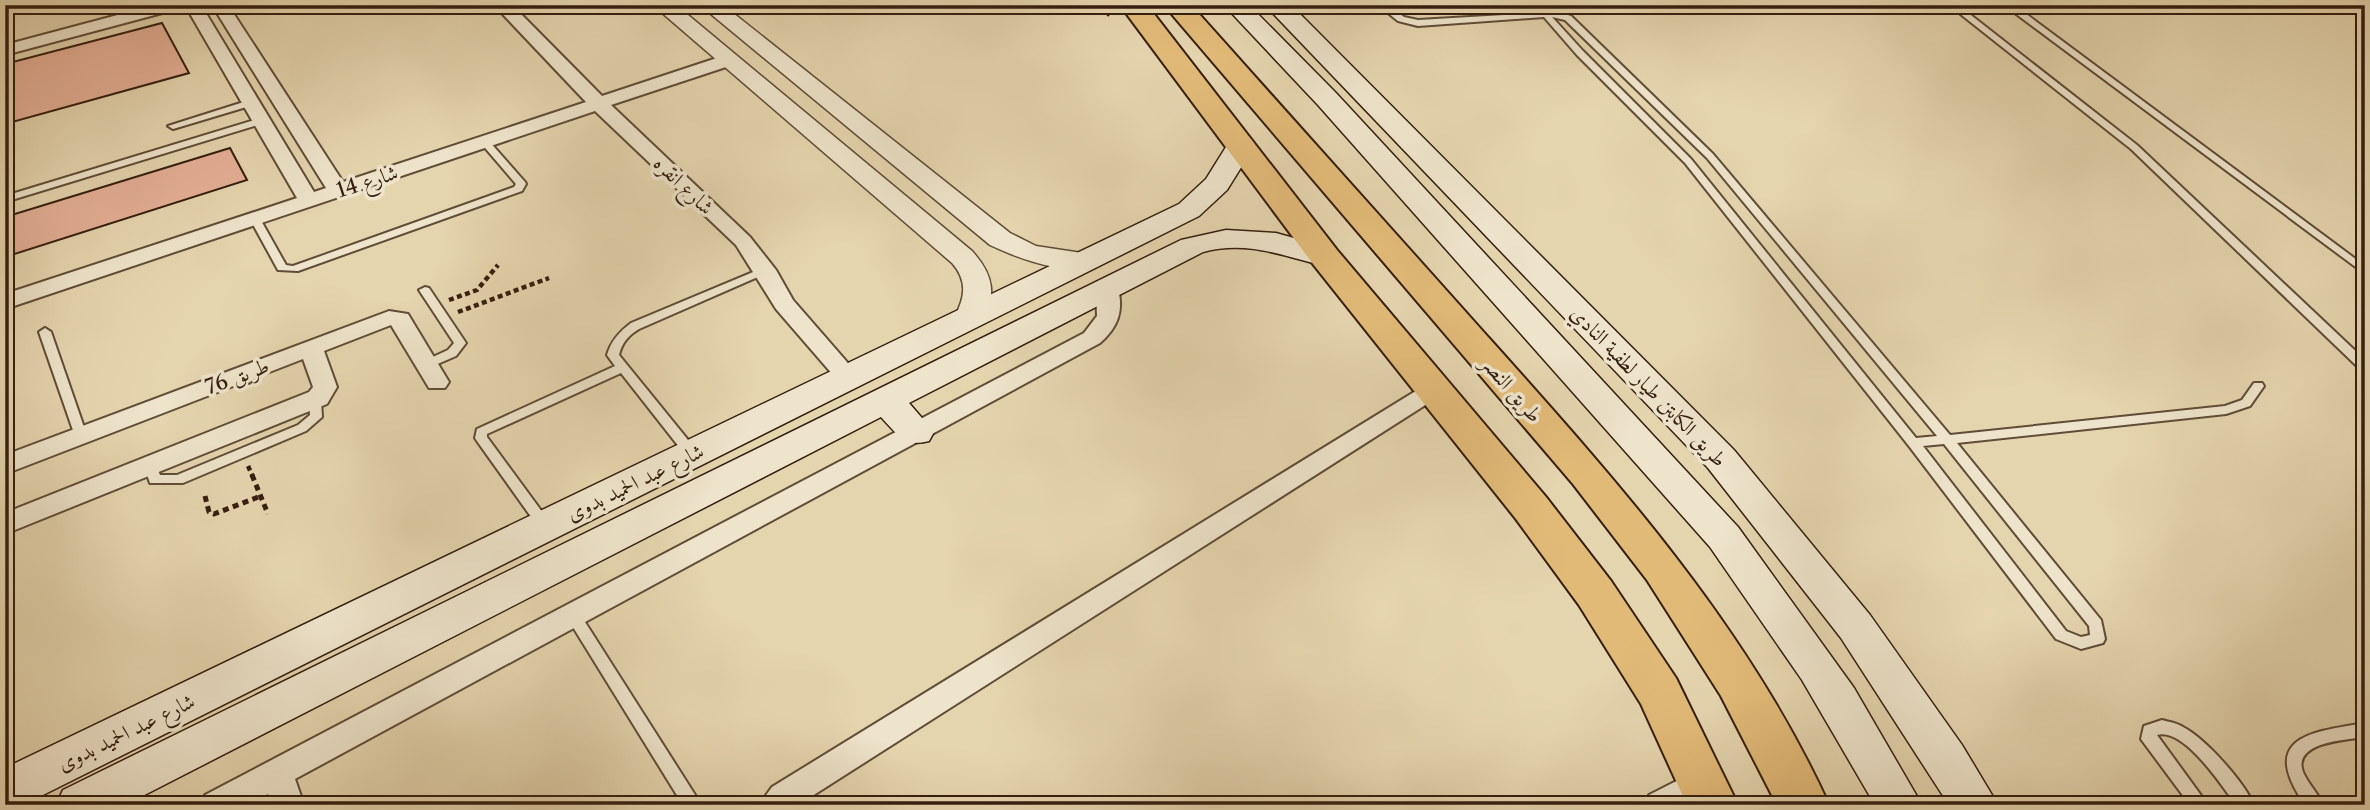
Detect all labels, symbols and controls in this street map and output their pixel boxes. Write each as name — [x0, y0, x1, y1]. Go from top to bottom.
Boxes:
street label: شارع انقره — [645, 150, 719, 224]
street label: شارع 14 — [333, 159, 403, 208]
street label: طريق الكابتن طيار لطفية النادي — [1563, 300, 1732, 474]
street label: طريق النصر — [1474, 349, 1548, 429]
street label: طريق 76 — [202, 352, 273, 400]
street label: شارع عبد الحميد بدوى — [562, 438, 710, 531]
street label: شارع عبد الحميد بدوى — [53, 688, 201, 781]

